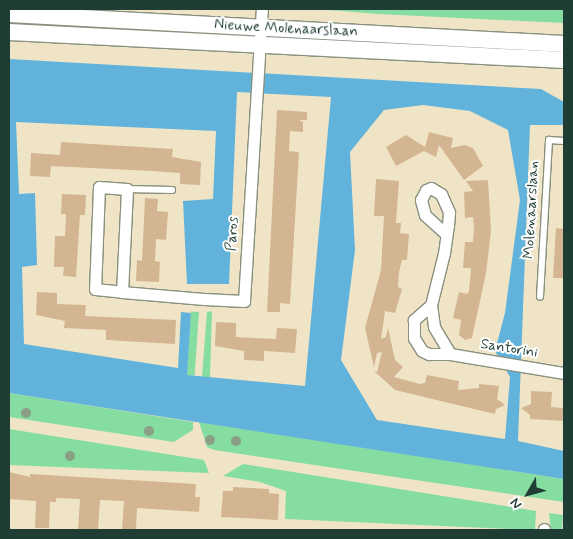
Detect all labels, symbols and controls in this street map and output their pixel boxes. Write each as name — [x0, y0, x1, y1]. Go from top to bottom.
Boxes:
street label: Nieuwe Molenaarslaan — [211, 16, 361, 42]
street label: Molenaarslaan — [520, 160, 544, 260]
street label: Paros — [223, 216, 243, 252]
street label: Santorini — [479, 336, 539, 362]
north arrow — [503, 469, 553, 519]
text: N — [506, 494, 526, 512]

